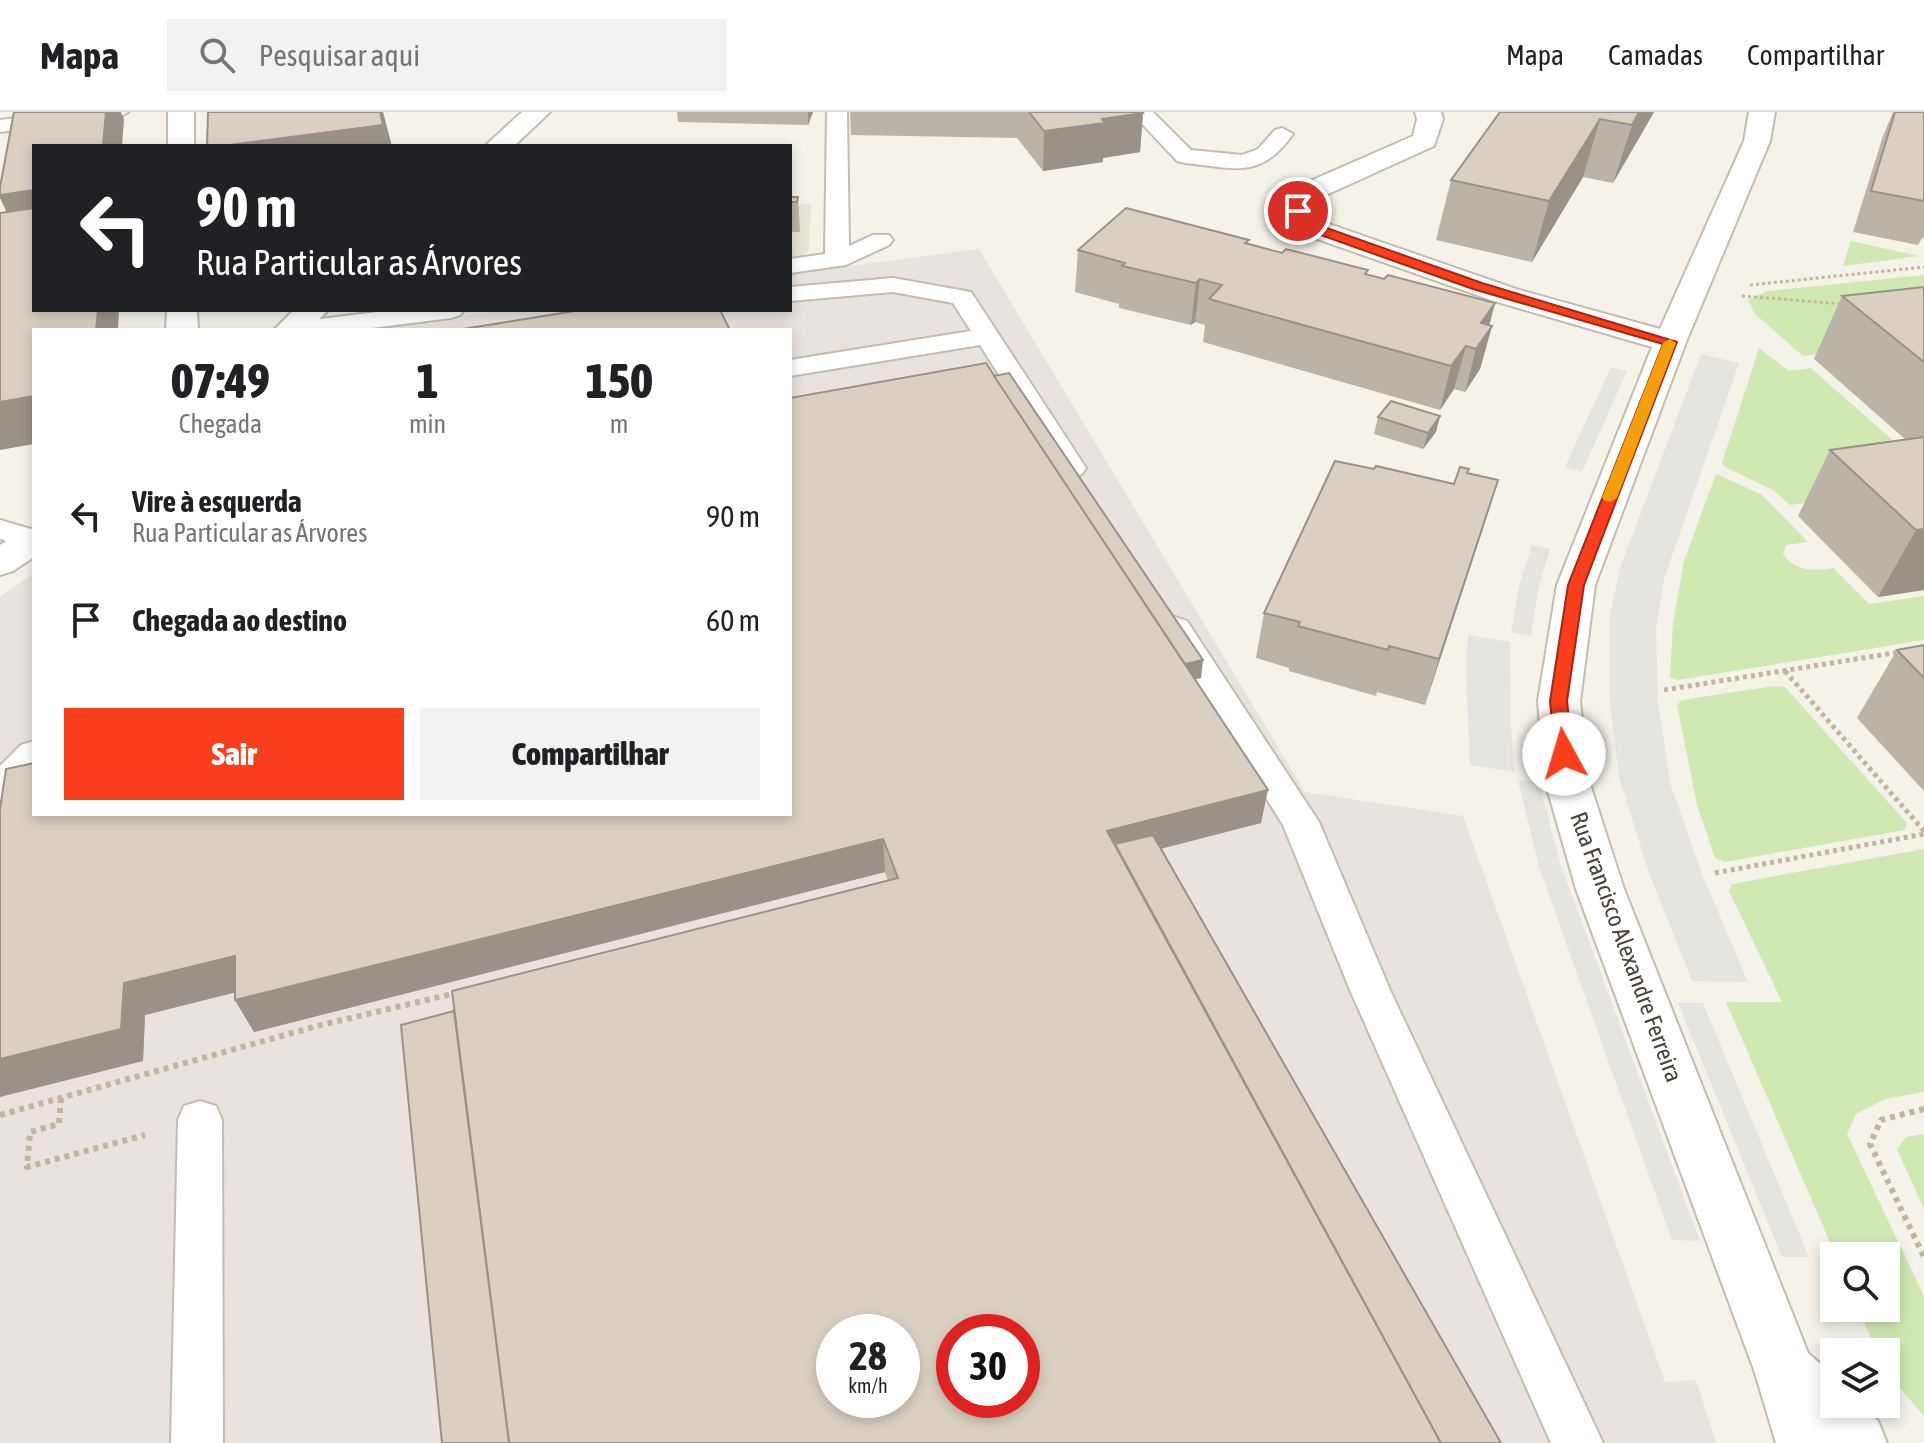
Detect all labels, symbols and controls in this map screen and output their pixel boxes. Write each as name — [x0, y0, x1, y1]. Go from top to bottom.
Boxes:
search box — [167, 19, 727, 91]
icon: search — [195, 33, 239, 77]
text: Mapa — [40, 34, 119, 77]
text: Pesquisar aqui — [259, 38, 420, 72]
text: Mapa — [1506, 39, 1564, 71]
text: Camadas — [1608, 39, 1703, 71]
text: Compartilhar — [1747, 39, 1884, 71]
text: 90 m — [196, 175, 297, 239]
icon: left — [64, 176, 168, 280]
pin — [1264, 177, 1332, 245]
icon: arrive — [1276, 189, 1320, 233]
text: Rua Particular as Árvores — [196, 241, 522, 283]
text: 07:49 — [171, 353, 270, 408]
text: 1 — [416, 353, 439, 408]
text: 150 — [585, 353, 653, 408]
text: Chegada — [179, 409, 262, 439]
text: min — [409, 409, 446, 439]
text: m — [610, 409, 628, 439]
text: Vire à esquerda — [132, 484, 302, 518]
icon: left — [64, 494, 108, 538]
text: 90 m — [706, 499, 760, 533]
text: Rua Particular as Árvores — [132, 518, 367, 548]
icon: arrive — [64, 598, 108, 642]
text: Chegada ao destino — [132, 603, 347, 637]
text: 60 m — [706, 603, 760, 637]
button: Sair — [64, 708, 404, 800]
button: Compartilhar — [420, 708, 760, 800]
position arrow — [1522, 712, 1606, 796]
street label: Rua Francisco Alexandre Ferreira — [1565, 808, 1688, 1085]
map controls — [1820, 1242, 1900, 1418]
button: search — [1820, 1242, 1900, 1322]
speed limit sign: 30 — [936, 1314, 1040, 1418]
text: 28 — [849, 1333, 887, 1378]
button: layers — [1820, 1338, 1900, 1418]
text: km/h — [848, 1374, 888, 1397]

